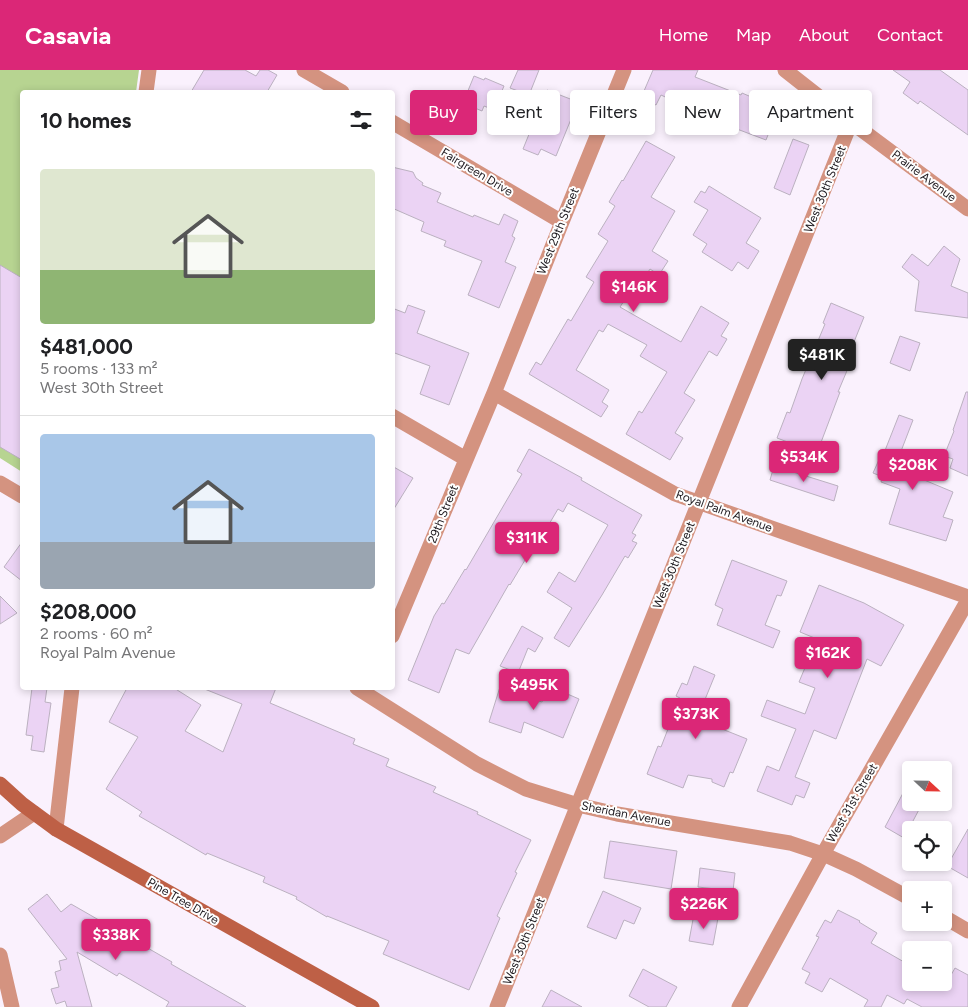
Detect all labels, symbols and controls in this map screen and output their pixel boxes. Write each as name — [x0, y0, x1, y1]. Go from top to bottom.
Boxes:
text: Casavia — [25, 21, 111, 50]
text: Home — [659, 24, 708, 46]
text: Map — [736, 24, 771, 46]
text: About — [799, 24, 849, 46]
text: Contact — [877, 24, 943, 46]
chip: Buy — [410, 90, 477, 135]
chip: Rent — [487, 90, 560, 135]
chip: Filters — [570, 90, 655, 135]
chip: New — [665, 90, 739, 135]
chip: Apartment — [749, 90, 872, 135]
icon: filters — [347, 106, 375, 134]
text: 10 homes — [40, 108, 131, 133]
street label: West 30th Street — [801, 143, 849, 235]
street label: Fairgreen Drive — [439, 145, 516, 199]
street label: Prairie Avenue — [889, 147, 959, 205]
street label: West 29th Street — [534, 185, 582, 276]
icon: home — [163, 201, 253, 291]
pin: $146K — [599, 270, 669, 313]
text: $146K — [611, 277, 657, 296]
text: $481,000 — [40, 334, 133, 359]
pin: $481K — [787, 338, 857, 381]
text: $481K — [799, 345, 845, 364]
text: 5 rooms · 133 m² — [40, 359, 158, 378]
text: West 30th Street — [40, 378, 164, 397]
pin: $534K — [769, 440, 839, 483]
text: $534K — [780, 447, 828, 466]
pin: $208K — [878, 448, 948, 491]
text: $208K — [889, 455, 937, 474]
icon: home — [163, 467, 253, 557]
street label: 29th Street — [425, 483, 461, 545]
street label: Royal Palm Avenue — [674, 487, 775, 535]
street label: West 30th Street — [650, 519, 698, 611]
pin: $311K — [492, 522, 562, 564]
text: $311K — [506, 528, 548, 547]
text: $208,000 — [40, 599, 136, 624]
text: 2 rooms · 60 m² — [40, 624, 153, 643]
pin: $162K — [793, 636, 863, 679]
text: Royal Palm Avenue — [40, 643, 175, 662]
text: $162K — [806, 643, 850, 662]
pin: $495K — [499, 668, 569, 711]
text: $495K — [510, 675, 558, 694]
pin: $373K — [661, 698, 731, 740]
text: $373K — [673, 704, 719, 723]
street label: West 31st Street — [824, 761, 881, 845]
north arrow — [902, 761, 952, 811]
map controls — [902, 761, 952, 991]
street label: Sheridan Avenue — [580, 798, 672, 830]
button: locate — [902, 821, 952, 871]
street label: Pine Tree Drive — [145, 875, 221, 927]
button: + — [902, 881, 952, 931]
pin: $226K — [669, 888, 739, 930]
text: $226K — [680, 894, 728, 913]
street label: West 30th Street — [500, 895, 548, 987]
pin: $338K — [81, 918, 151, 961]
text: $338K — [92, 925, 140, 944]
button: − — [902, 941, 952, 991]

